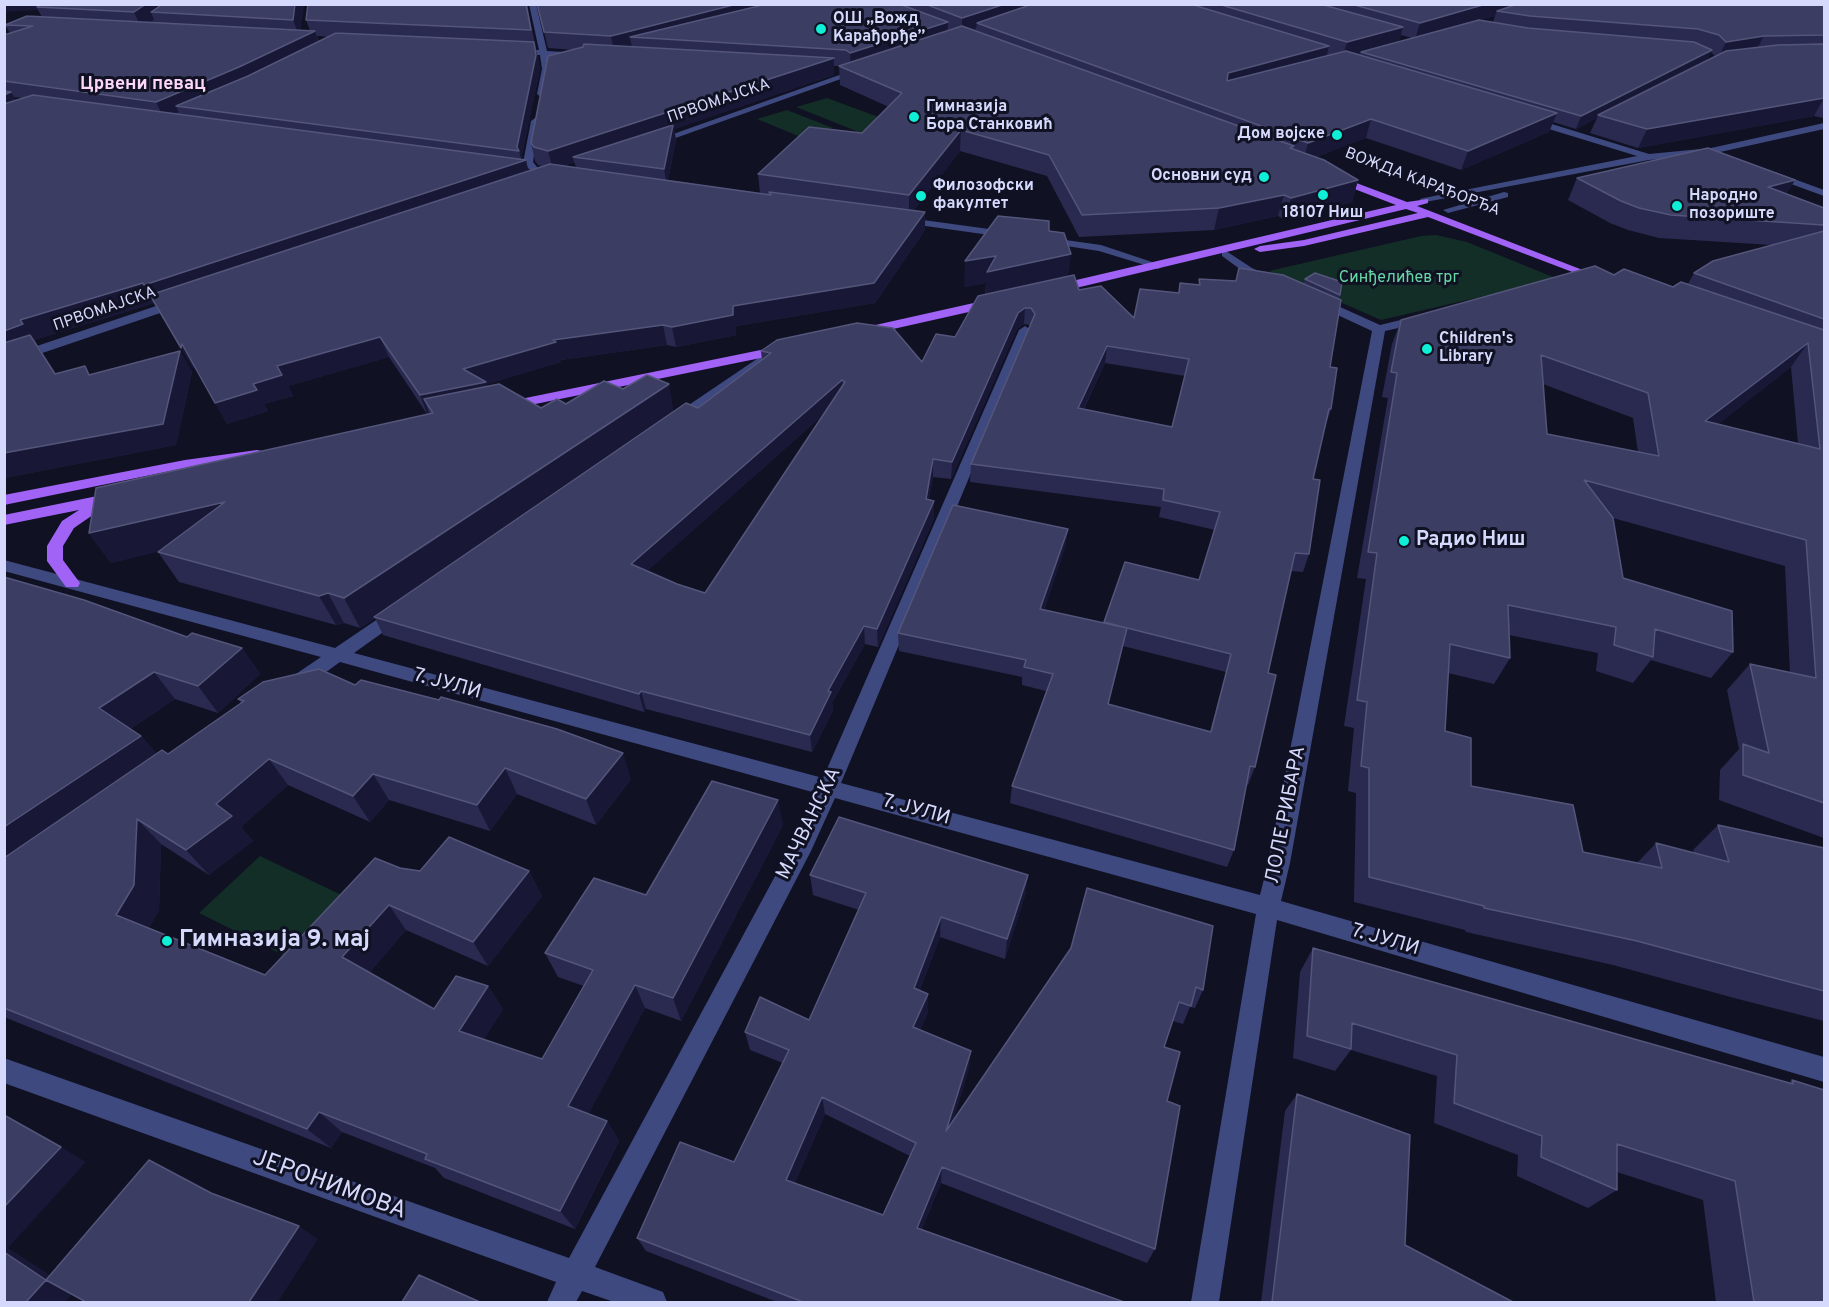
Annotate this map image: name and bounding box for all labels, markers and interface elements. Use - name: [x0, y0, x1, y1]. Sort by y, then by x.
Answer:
- place label: ОШ „Вожд Карађорђе”: [833, 10, 925, 48]
- marker: ОШ „Вожд Карађорђе”: [814, 22, 828, 36]
- district label: Црвени певац: [80, 74, 206, 96]
- street label: ПРВОМАЈСКА: [665, 75, 773, 129]
- place label: Гимназија Бора Станковић: [926, 98, 1053, 136]
- marker: Гимназија Бора Станковић: [907, 110, 921, 124]
- place label: Дом војске: [1237, 125, 1325, 145]
- marker: Дом војске: [1330, 128, 1344, 142]
- street label: ВОЖДА КАРАЂОРЂА: [1342, 144, 1502, 222]
- place label: Основни суд: [1151, 167, 1252, 187]
- marker: Основни суд: [1257, 170, 1271, 184]
- place label: Филозофски факултет: [933, 177, 1034, 215]
- place label: Народно позориште: [1689, 187, 1775, 225]
- marker: 18107 Ниш: [1316, 188, 1330, 202]
- marker: Филозофски факултет: [914, 189, 928, 203]
- marker: Народно позориште: [1670, 199, 1684, 213]
- place label: 18107 Ниш: [1283, 204, 1363, 224]
- park label: Синђелићев трг: [1339, 269, 1459, 289]
- street label: ПРВОМАЈСКА: [51, 283, 159, 337]
- place label: Children's Library: [1439, 330, 1514, 368]
- marker: Children's Library: [1420, 342, 1434, 356]
- place label: Радио Ниш: [1416, 529, 1525, 553]
- marker: Радио Ниш: [1397, 534, 1411, 548]
- street label: 7. ЈУЛИ: [410, 664, 484, 706]
- street label: ЛОЛЕ РИБАРА: [1262, 744, 1312, 886]
- street label: МАЧВАНСКА: [773, 764, 847, 884]
- street label: 7. ЈУЛИ: [879, 790, 953, 832]
- street label: 7. ЈУЛИ: [1348, 920, 1422, 962]
- place label: Гимназија 9. мај: [179, 927, 370, 955]
- marker: Гимназија 9. мај: [160, 934, 174, 948]
- street label: ЈЕРОНИМОВА: [248, 1145, 410, 1227]

